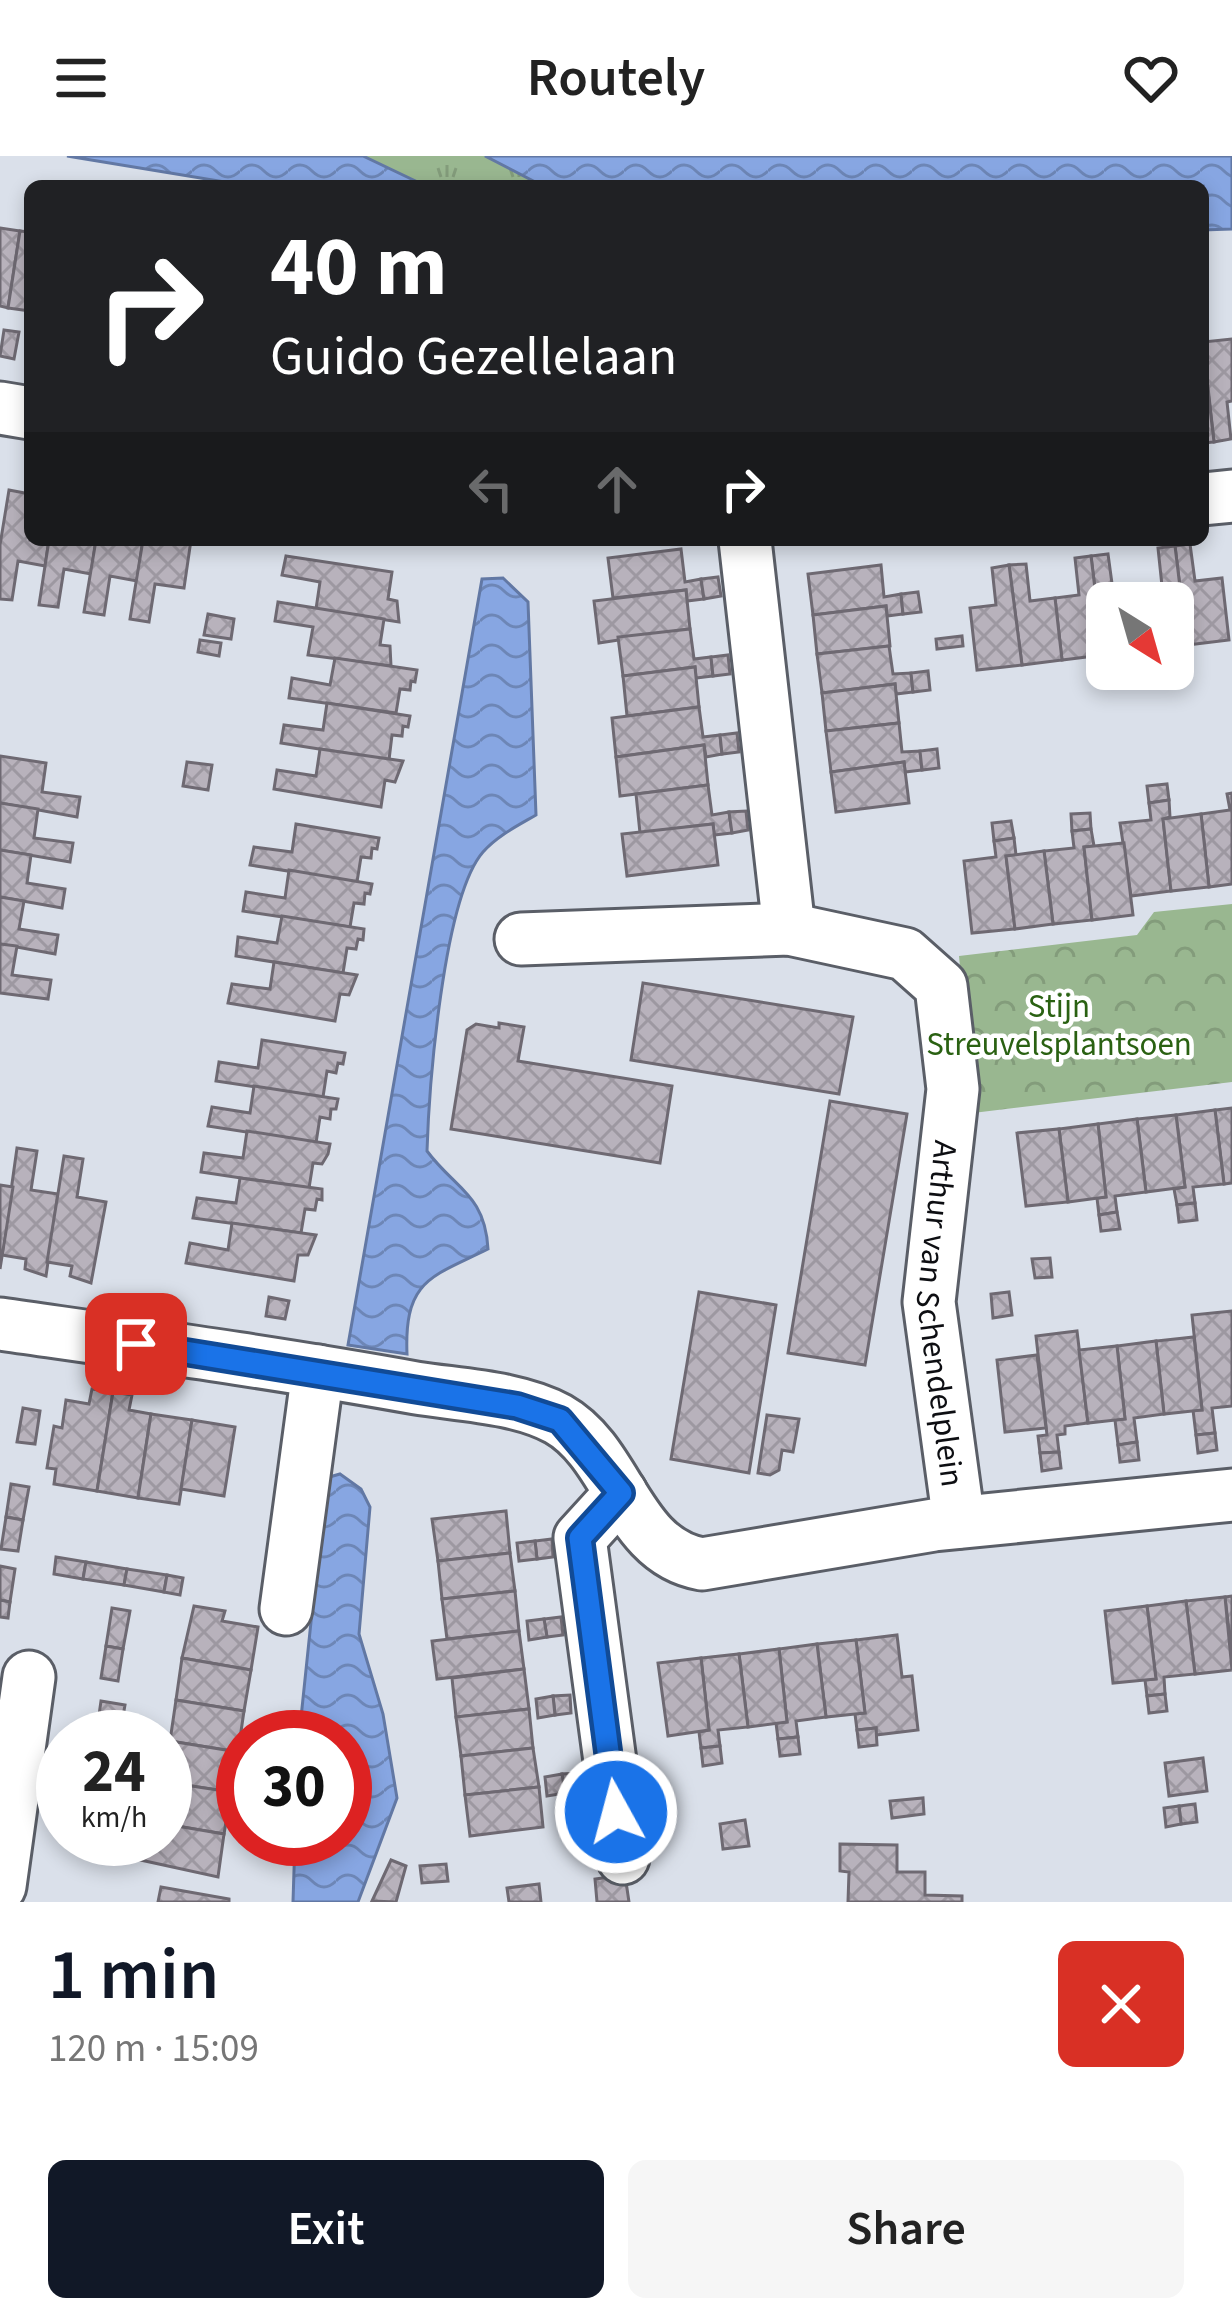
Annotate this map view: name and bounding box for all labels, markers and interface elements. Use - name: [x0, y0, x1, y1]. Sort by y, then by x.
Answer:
- text: Routely: [527, 40, 705, 117]
- icon: menu: [48, 45, 114, 111]
- icon: heart: [1118, 45, 1184, 111]
- text: 40 m: [270, 208, 448, 328]
- icon: right: [72, 228, 228, 384]
- text: Guido Gezellelaan: [270, 319, 677, 396]
- icon: left: [458, 456, 524, 522]
- icon: ahead: [584, 456, 650, 522]
- icon: right: [710, 456, 776, 522]
- north arrow: [1086, 582, 1194, 690]
- map controls: [1086, 582, 1194, 690]
- park label: Stijn Streuvelsplantsoen: [926, 983, 1192, 1068]
- street label: Arthur van Schendelplein: [903, 1138, 976, 1490]
- pin: [85, 1293, 187, 1395]
- icon: arrive: [103, 1311, 169, 1377]
- speed limit sign: 30: [216, 1710, 372, 1866]
- text: 24: [82, 1730, 146, 1815]
- position arrow: [553, 1749, 679, 1875]
- text: km/h: [81, 1796, 147, 1839]
- text: 1 min: [48, 1924, 219, 2027]
- button: close: [1058, 1941, 1184, 2067]
- text: 120 m · 15:09: [48, 2021, 259, 2077]
- button: Exit: [48, 2160, 604, 2298]
- button: Share: [628, 2160, 1184, 2298]

